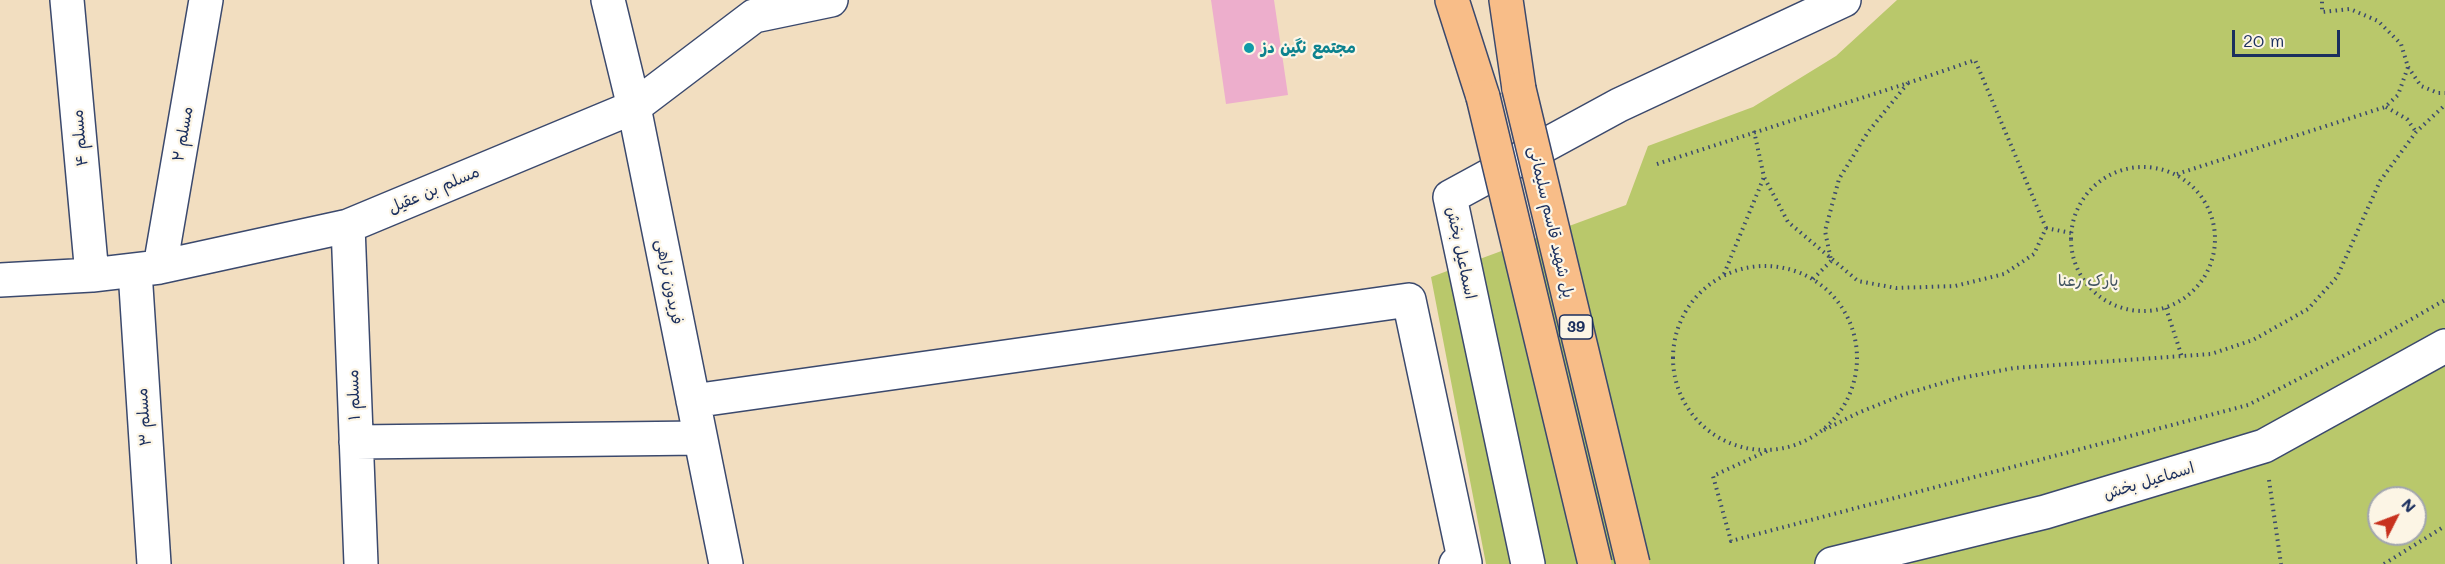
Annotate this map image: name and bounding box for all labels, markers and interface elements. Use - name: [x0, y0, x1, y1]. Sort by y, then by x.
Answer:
- scale bar: [2235, 18, 2343, 56]
- text: 20 m: [2243, 28, 2284, 52]
- place label: مجتمع نگین دز: [1261, 38, 1356, 58]
- marker: مجتمع نگین دز: [1242, 41, 1256, 55]
- street label: مسلم ۲: [169, 105, 197, 163]
- street label: مسلم ۴: [68, 109, 92, 167]
- street label: پل شهید قاسم سلیمانی: [1524, 144, 1578, 300]
- street label: مسلم بن عقیل: [385, 162, 483, 218]
- street label: اسماعیل بخش: [1442, 205, 1480, 301]
- street label: فریدون تراهی: [651, 238, 687, 326]
- park label: پارک رعنا: [2058, 271, 2118, 291]
- road number: 39: [1560, 315, 1592, 339]
- street label: مسلم ۱: [344, 369, 364, 421]
- street label: مسلم ۳: [132, 387, 156, 447]
- street label: اسماعیل بخش: [2101, 458, 2197, 504]
- north arrow: [2367, 486, 2427, 546]
- text: N: [2397, 493, 2421, 517]

